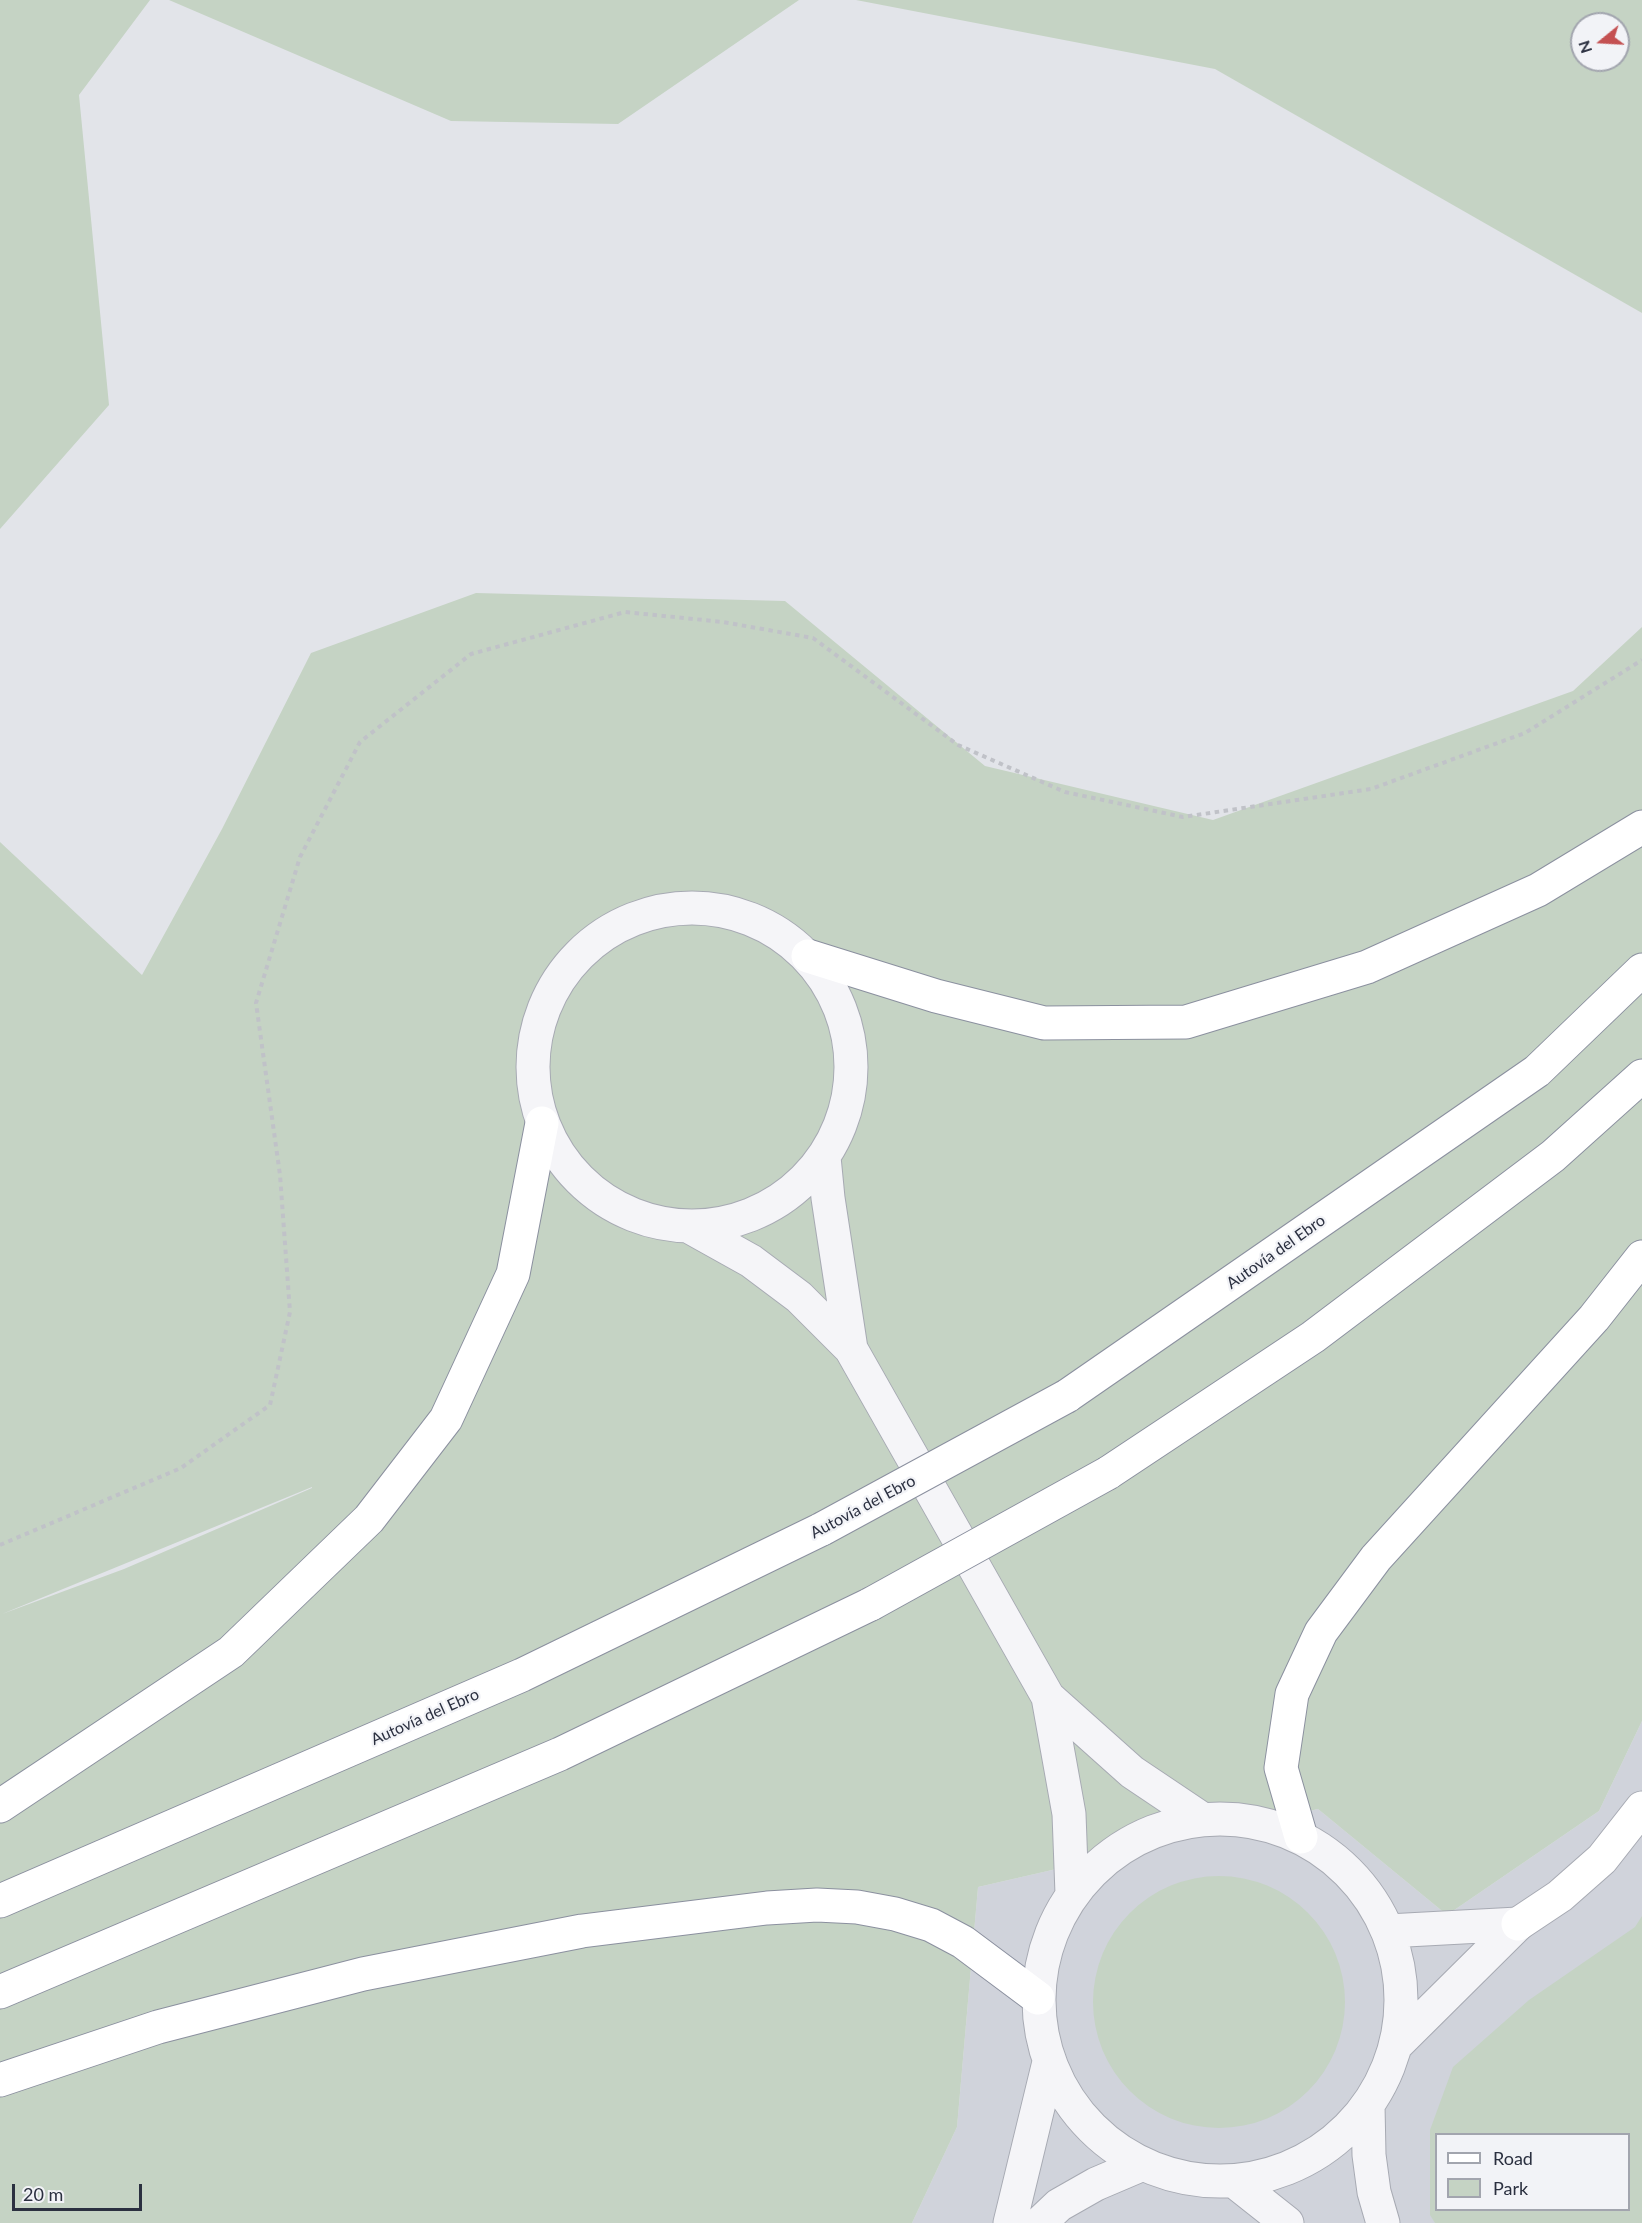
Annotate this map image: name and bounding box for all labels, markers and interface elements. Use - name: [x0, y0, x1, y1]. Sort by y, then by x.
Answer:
- north arrow: [1570, 12, 1630, 72]
- text: N: [1573, 38, 1595, 56]
- street label: Autovía del Ebro: [1223, 1211, 1329, 1293]
- street label: Autovía del Ebro: [807, 1471, 919, 1543]
- street label: Autovía del Ebro: [368, 1685, 482, 1749]
- legend: [1435, 2133, 1630, 2211]
- text: Road: [1493, 2147, 1533, 2169]
- scale bar: [15, 2172, 146, 2210]
- text: Park: [1493, 2177, 1528, 2199]
- text: 20 m: [23, 2183, 63, 2205]

